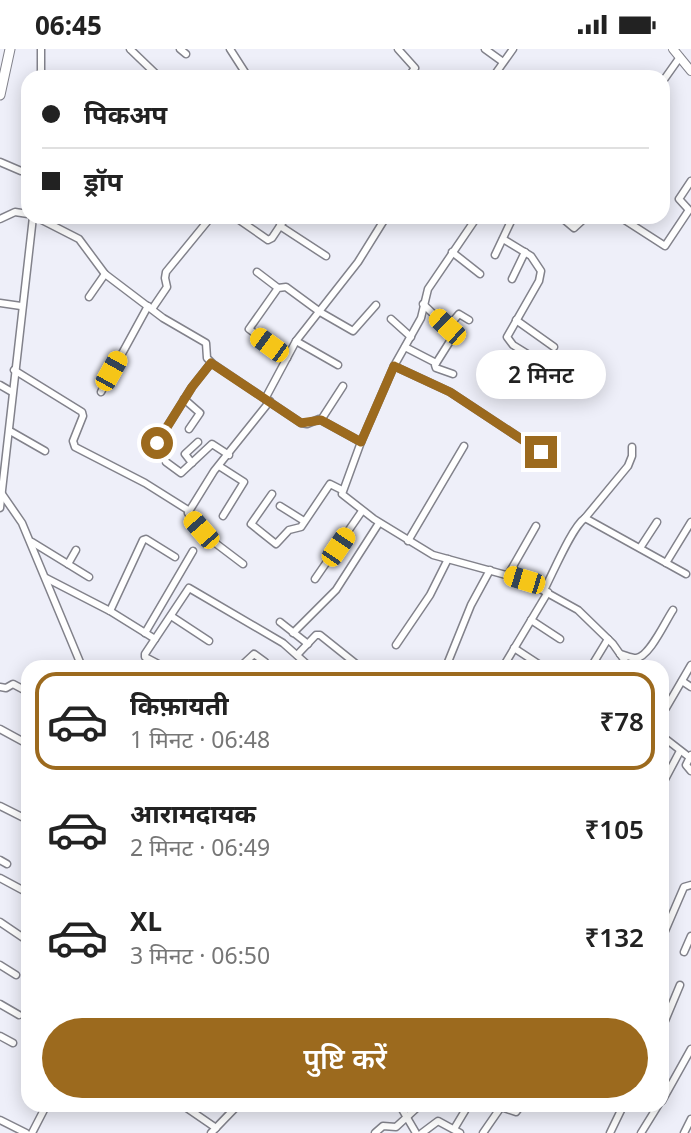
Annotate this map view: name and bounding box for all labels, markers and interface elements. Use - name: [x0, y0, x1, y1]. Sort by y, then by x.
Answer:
- text: 06:45: [35, 7, 102, 43]
- text: पिकअप: [84, 96, 167, 132]
- text: ड्रॉप: [84, 163, 122, 199]
- car: [425, 305, 470, 349]
- car: [246, 324, 293, 366]
- car: [92, 348, 131, 394]
- callout: 2 मिनट: [476, 351, 606, 399]
- text: 2 मिनट: [508, 358, 574, 390]
- route start: [141, 427, 173, 459]
- route end: [525, 436, 557, 468]
- car: [180, 507, 223, 553]
- car: [318, 524, 359, 570]
- car: [501, 564, 548, 596]
- text: किफ़ायती: [130, 687, 229, 723]
- icon: car: [46, 690, 109, 753]
- text: ₹78: [599, 703, 644, 739]
- text: 1 मिनट · 06:48: [130, 723, 270, 755]
- text: आरामदायक: [130, 795, 256, 831]
- icon: car: [46, 798, 109, 861]
- text: ₹105: [585, 811, 644, 847]
- text: 2 मिनट · 06:49: [130, 831, 270, 863]
- text: XL: [130, 903, 162, 939]
- icon: car: [46, 906, 109, 969]
- text: ₹132: [585, 919, 644, 955]
- text: 3 मिनट · 06:50: [130, 939, 270, 971]
- button: पुष्टि करें: [42, 1018, 648, 1098]

